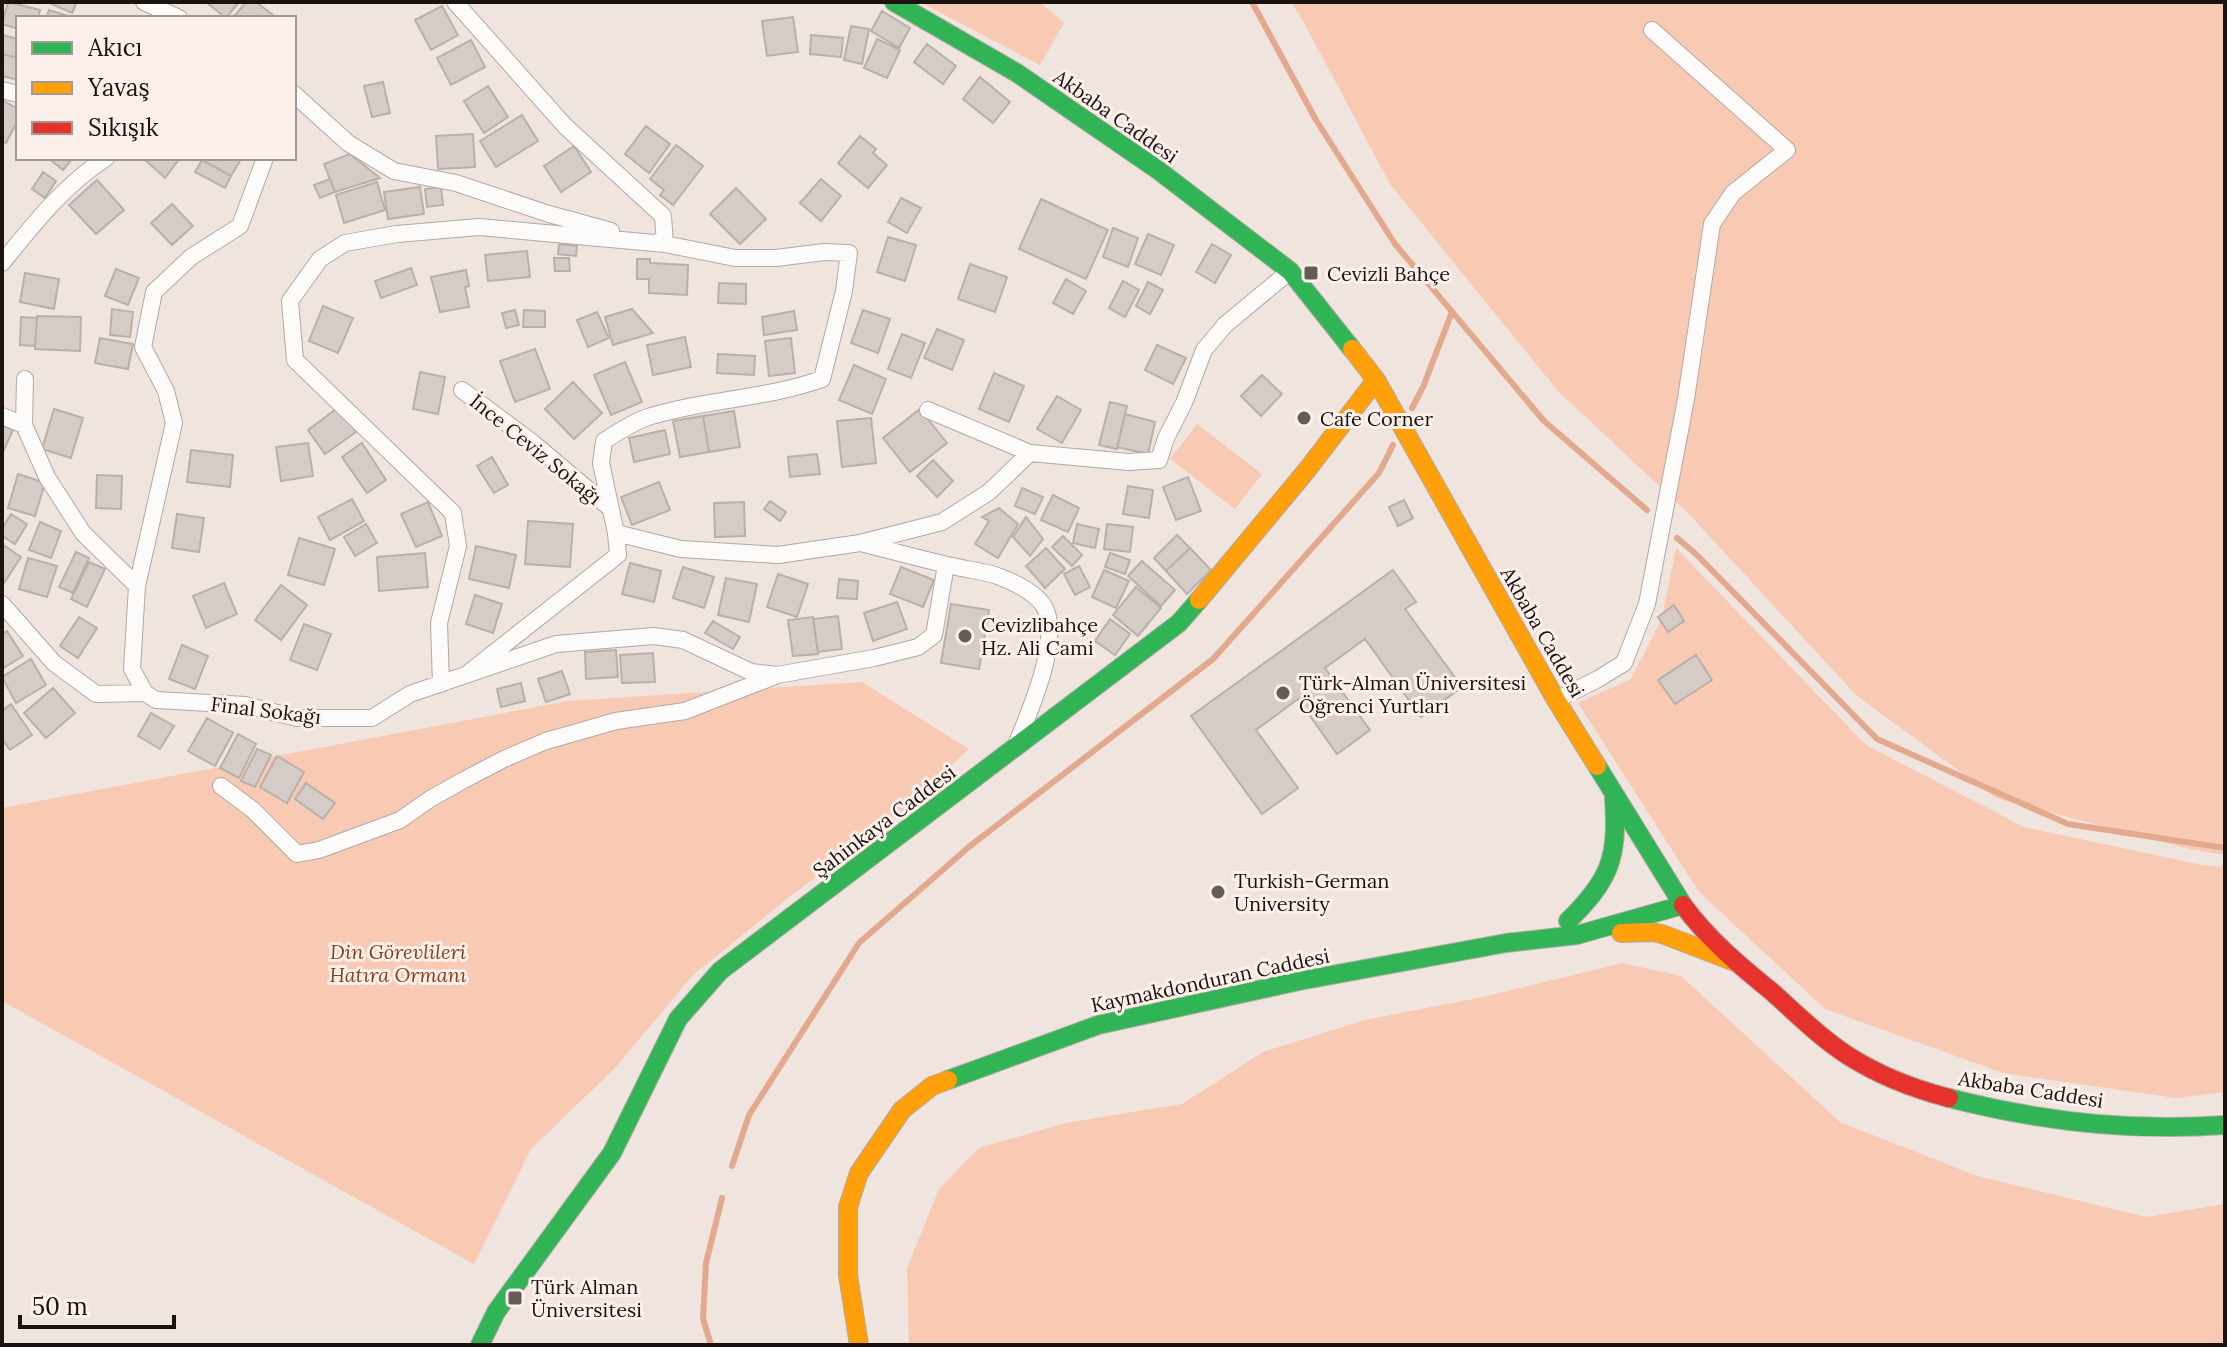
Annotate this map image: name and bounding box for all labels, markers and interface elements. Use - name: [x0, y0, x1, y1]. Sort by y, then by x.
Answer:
- legend: [16, 16, 296, 160]
- text: Akıcı: [87, 32, 142, 63]
- street label: Akbaba Caddesi: [1048, 63, 1183, 168]
- text: Yavaş: [87, 72, 150, 103]
- text: Sıkışık: [88, 112, 159, 143]
- place label: Cevizli Bahçe: [1327, 261, 1450, 286]
- marker: Cevizli Bahçe: [1302, 264, 1320, 282]
- street label: İnce Ceviz Sokağı: [465, 388, 607, 510]
- place label: Cafe Corner: [1320, 406, 1433, 431]
- marker: Cafe Corner: [1295, 409, 1313, 427]
- street label: Akbaba Caddesi: [1495, 561, 1590, 702]
- place label: Cevizlibahçe Hz. Ali Cami: [981, 612, 1098, 660]
- marker: Cevizlibahçe Hz. Ali Cami: [956, 627, 974, 645]
- place label: Türk-Alman Üniversitesi Öğrenci Yurtları: [1299, 670, 1526, 718]
- marker: Türk-Alman Üniversitesi Öğrenci Yurtları: [1274, 684, 1292, 702]
- street label: Final Sokağı: [209, 691, 323, 729]
- street label: Şahinkaya Caddesi: [808, 759, 960, 883]
- place label: Turkish-German University: [1234, 868, 1389, 916]
- marker: Turkish-German University: [1209, 883, 1227, 901]
- park label: Din Görevlileri Hatıra Ormanı: [330, 939, 467, 987]
- street label: Kaymakdonduran Caddesi: [1089, 943, 1331, 1017]
- street label: Akbaba Caddesi: [1956, 1065, 2105, 1113]
- place label: Türk Alman Üniversitesi: [531, 1274, 642, 1322]
- scale bar: [20, 1279, 174, 1329]
- marker: Türk Alman Üniversitesi: [506, 1289, 524, 1307]
- text: 50 m: [32, 1291, 88, 1322]

